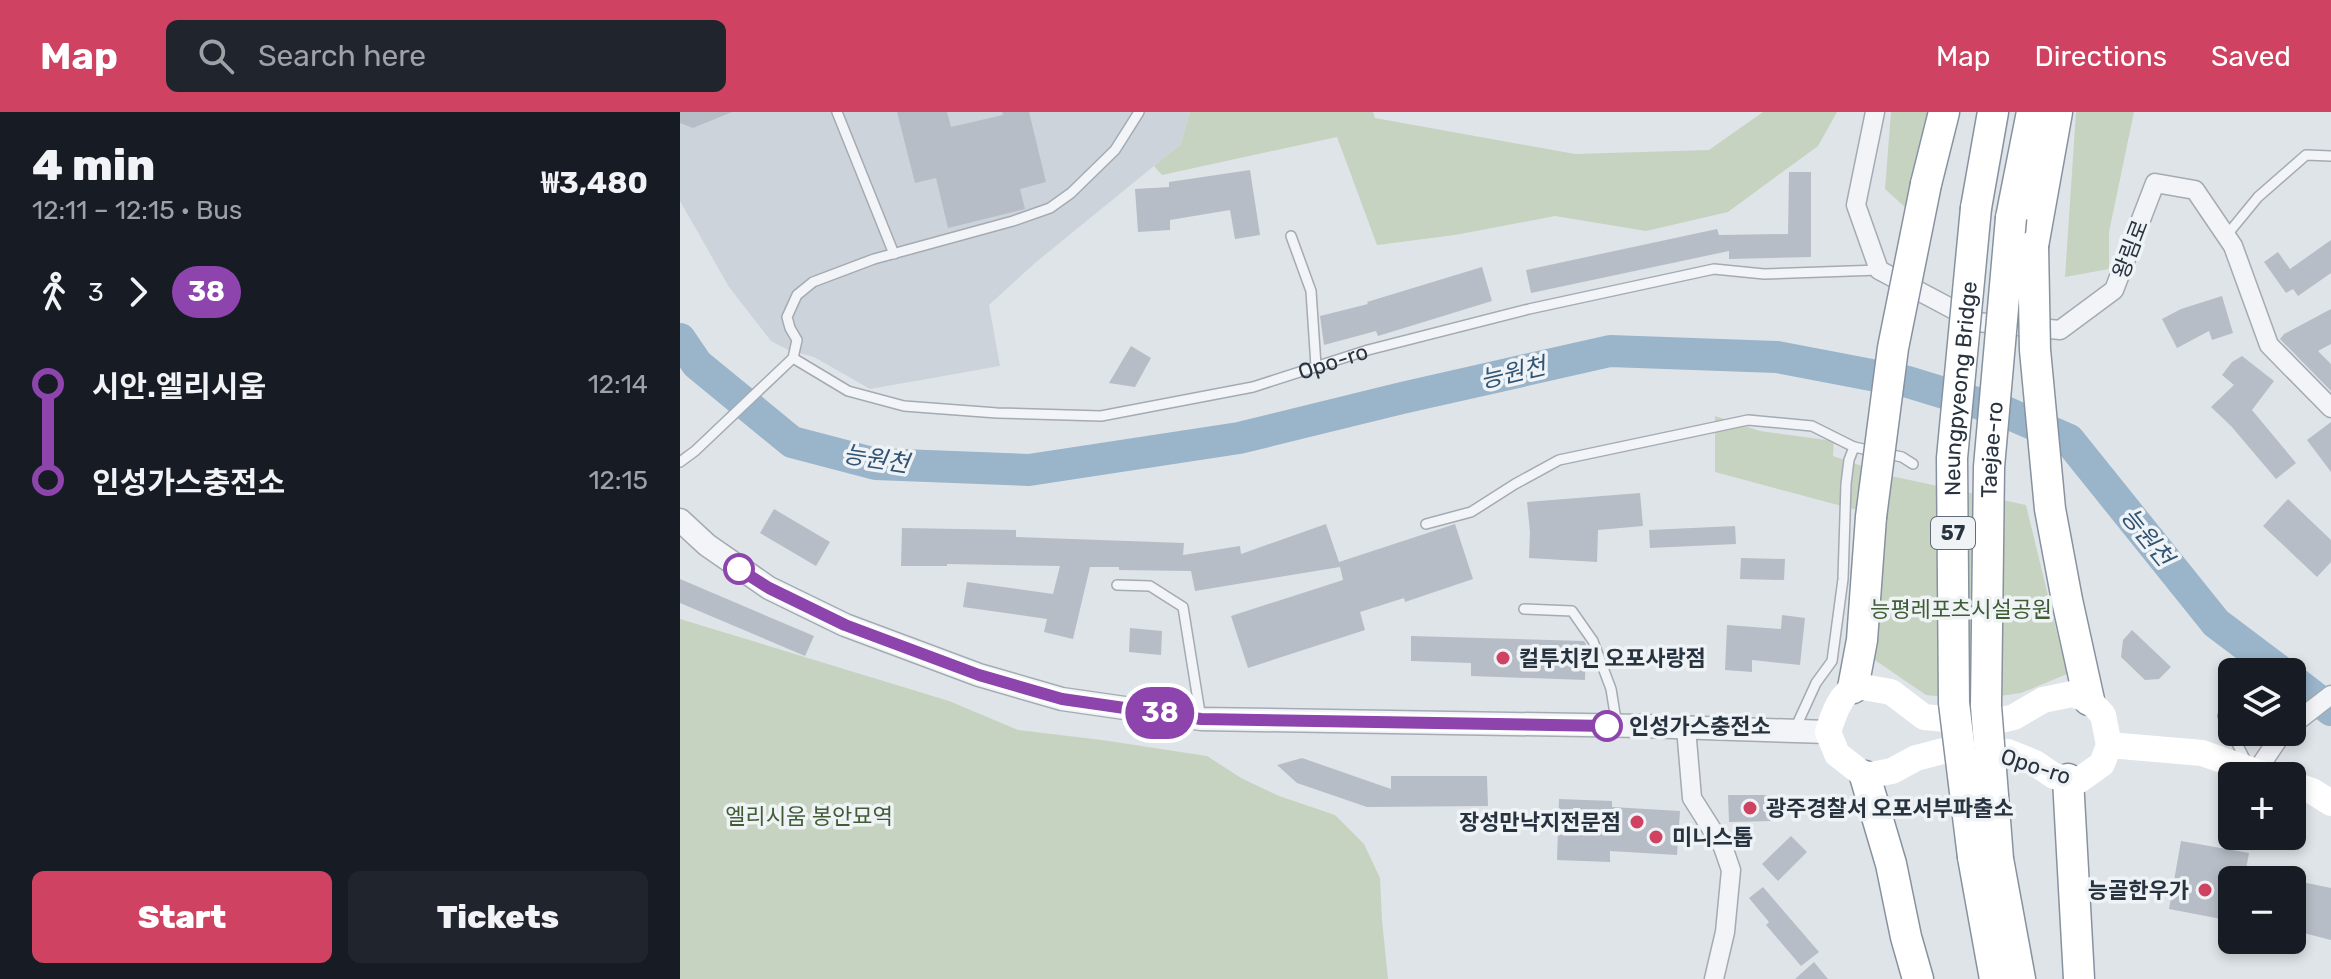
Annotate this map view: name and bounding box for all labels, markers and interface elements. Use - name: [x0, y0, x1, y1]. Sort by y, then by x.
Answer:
- search box: [166, 20, 726, 92]
- text: Map: [40, 33, 118, 79]
- icon: search: [194, 34, 238, 78]
- text: Search here: [258, 38, 426, 74]
- text: Map: [1936, 40, 1990, 73]
- text: Directions: [2034, 40, 2167, 73]
- text: Saved: [2211, 40, 2291, 73]
- text: 4 min: [32, 139, 155, 191]
- text: ₩3,480: [541, 165, 648, 201]
- text: 12:11 – 12:15 · Bus: [32, 195, 242, 226]
- street label: 왕림로: [2107, 216, 2154, 282]
- icon: walk: [32, 270, 76, 314]
- icon: forward: [116, 270, 160, 314]
- text: 38: [188, 275, 225, 308]
- text: 3: [88, 277, 104, 308]
- street label: Neungpyeong Bridge: [1939, 280, 1983, 496]
- street label: Opo-ro: [1294, 338, 1371, 386]
- water label: 능원천: [1478, 351, 1551, 394]
- text: 시안.엘리시움: [92, 369, 266, 405]
- text: 12:14: [588, 369, 648, 400]
- street label: Taejae-ro: [1976, 400, 2009, 498]
- water label: 능원천: [841, 440, 914, 478]
- text: 인성가스충전소: [92, 465, 285, 501]
- text: 12:15: [588, 465, 648, 496]
- water label: 능원천: [2115, 502, 2181, 574]
- road number: 57: [1931, 517, 1975, 549]
- unlabelled marker: [724, 554, 754, 584]
- park label: 능평레포츠시설공원: [1870, 596, 2052, 623]
- place label: 컬투치킨 오포사랑점: [1519, 645, 1706, 672]
- marker: 컬투치킨 오포사랑점: [1494, 649, 1512, 667]
- map controls: [2218, 658, 2306, 954]
- button: layers: [2218, 658, 2306, 746]
- line badge: 38: [1124, 687, 1196, 739]
- text: 38: [1141, 696, 1179, 729]
- marker: 인성가스충전소: [1592, 711, 1622, 741]
- place label: 인성가스충전소: [1629, 713, 1771, 740]
- street label: Opo-ro: [1997, 743, 2074, 790]
- button: +: [2218, 762, 2306, 850]
- place label: 광주경찰서 오포서부파출소: [1766, 795, 2014, 822]
- marker: 광주경찰서 오포서부파출소: [1741, 799, 1759, 817]
- park label: 엘리시움 봉안묘역: [725, 803, 893, 830]
- place label: 장성만낙지전문점: [1459, 809, 1621, 836]
- marker: 장성만낙지전문점: [1628, 813, 1646, 831]
- place label: 미니스톱: [1672, 824, 1753, 851]
- marker: 미니스톱: [1647, 828, 1665, 846]
- button: −: [2218, 866, 2306, 954]
- button: Start: [32, 871, 332, 963]
- button: Tickets: [348, 871, 648, 963]
- place label: 능골한우가: [2088, 877, 2189, 904]
- marker: 능골한우가: [2196, 881, 2214, 899]

